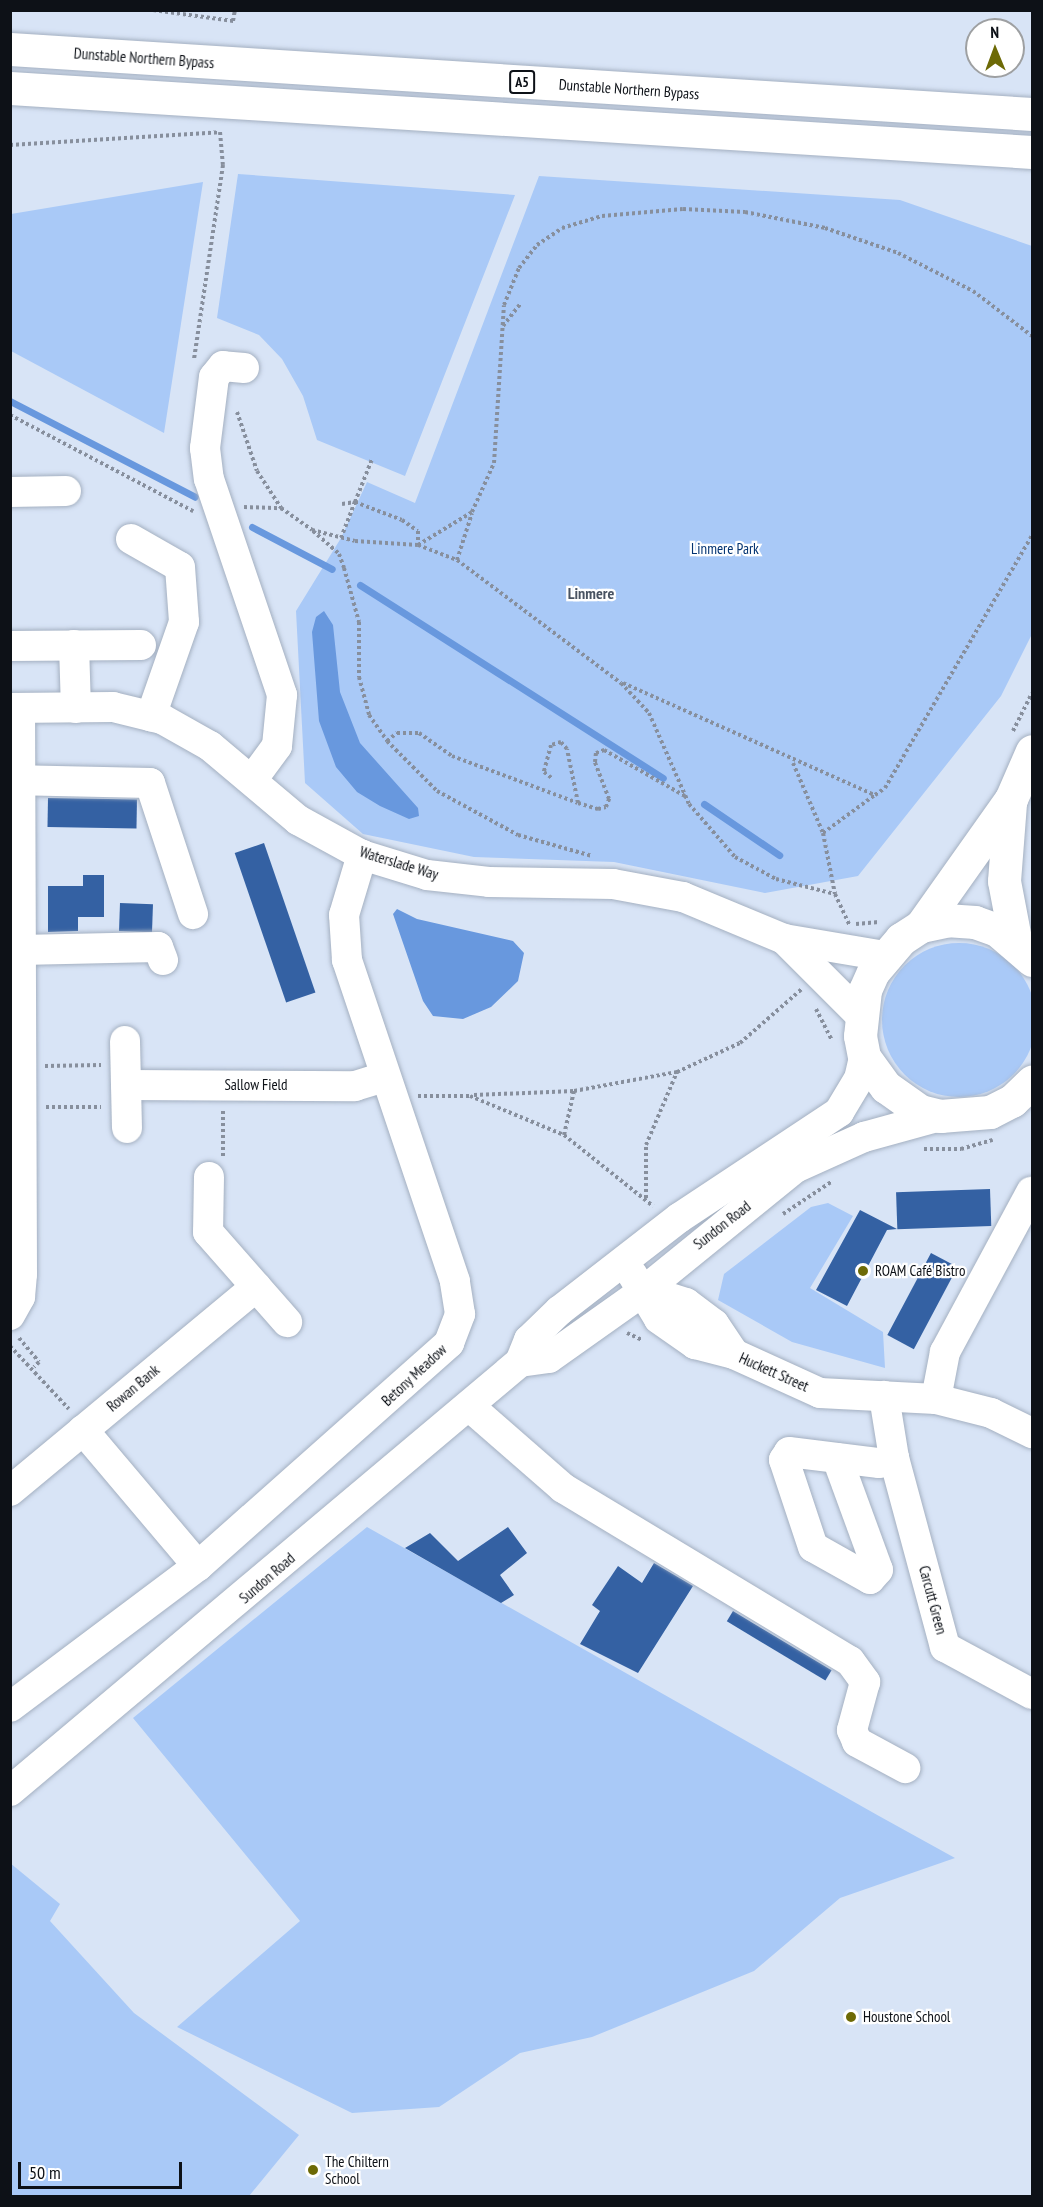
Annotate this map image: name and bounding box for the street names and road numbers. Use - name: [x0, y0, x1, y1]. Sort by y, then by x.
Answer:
- street label: Dunstable Northern Bypass: [73, 44, 215, 72]
- road number: A5: [508, 71, 536, 93]
- street label: Dunstable Northern Bypass: [558, 75, 700, 103]
- street label: Waterslade Way: [357, 842, 441, 884]
- street label: Sallow Field: [224, 1076, 288, 1094]
- street label: Sundon Road: [690, 1197, 754, 1253]
- street label: Betony Meadow: [378, 1340, 450, 1410]
- street label: Huckett Street: [736, 1349, 812, 1395]
- street label: Rowan Bank: [103, 1361, 163, 1415]
- street label: Sundon Road: [235, 1549, 299, 1607]
- street label: Carcutt Green: [915, 1564, 951, 1636]

